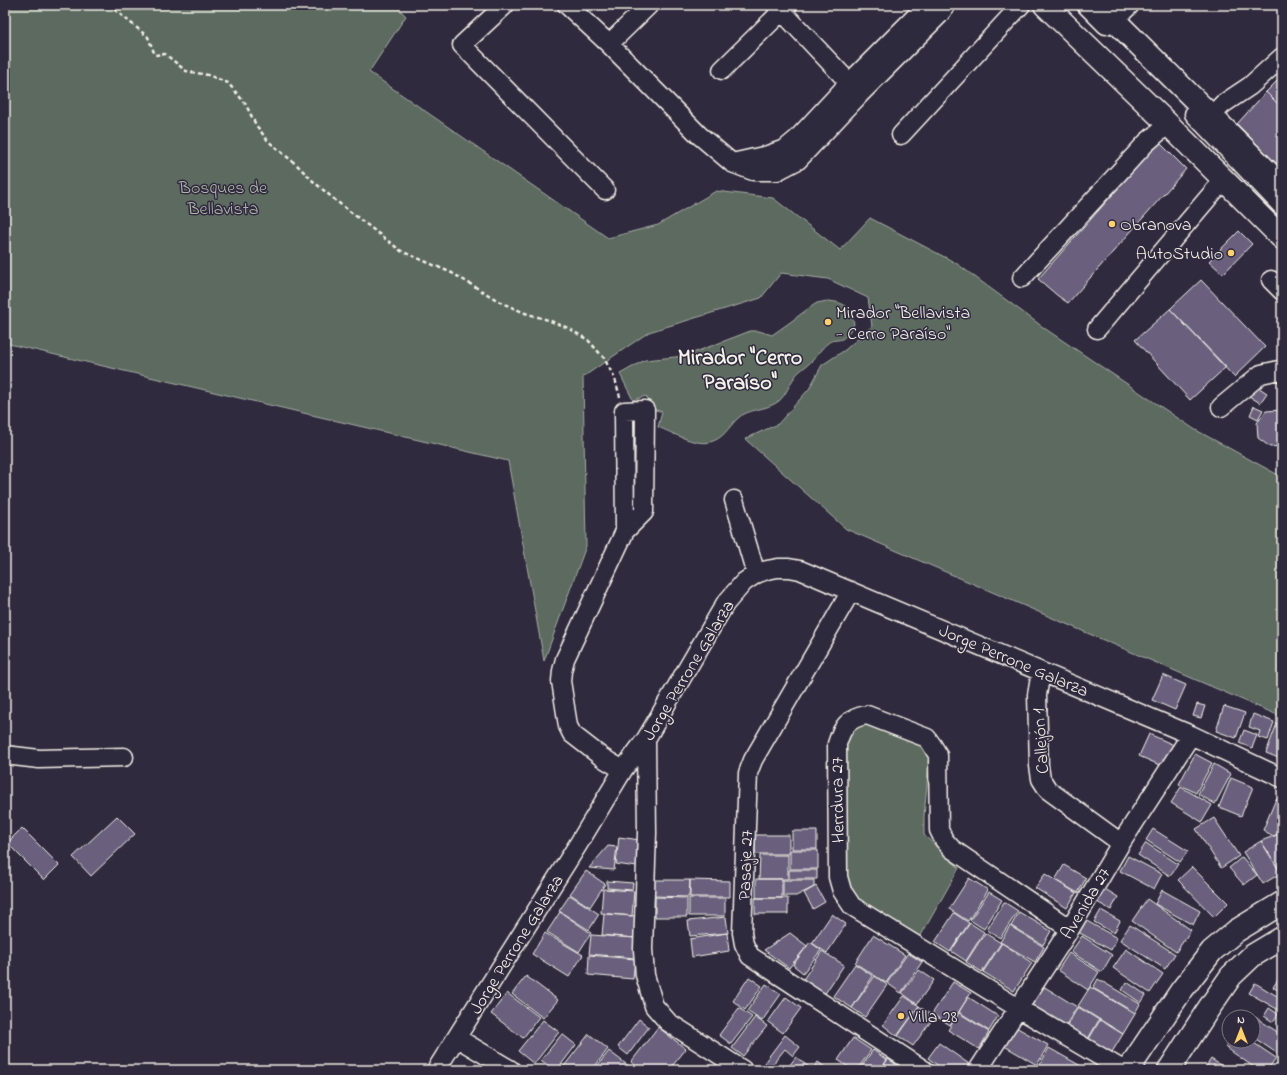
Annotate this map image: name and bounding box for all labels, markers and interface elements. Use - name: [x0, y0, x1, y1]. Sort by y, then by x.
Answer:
- park label: Bosques de Bellavista: [178, 176, 268, 223]
- place label: Obranova: [1120, 213, 1192, 239]
- marker: Obranova: [1107, 219, 1117, 229]
- place label: AutoStudio: [1136, 242, 1223, 268]
- marker: AutoStudio: [1226, 248, 1236, 258]
- place label: Mirador "Bellavista - Cerro Paraíso": [836, 301, 970, 348]
- marker: Mirador "Bellavista - Cerro Paraíso": [823, 317, 833, 327]
- district label: Mirador "Cerro Paraíso": [678, 343, 802, 400]
- street label: Jorge Perrone Galarza: [637, 596, 743, 747]
- street label: Jorge Perrone Galarza: [934, 619, 1092, 706]
- street label: Callejón 1: [1027, 707, 1057, 775]
- street label: Herrdura 27: [825, 756, 853, 843]
- street label: Pasaje 27: [733, 829, 761, 901]
- street label: Avenida 27: [1055, 863, 1119, 945]
- street label: Jorge Perrone Galarza: [464, 870, 572, 1020]
- place label: Villa 28: [908, 1005, 958, 1031]
- north arrow: [1221, 1009, 1261, 1049]
- marker: Villa 28: [896, 1011, 906, 1021]
- text: N: [1237, 1012, 1245, 1028]

